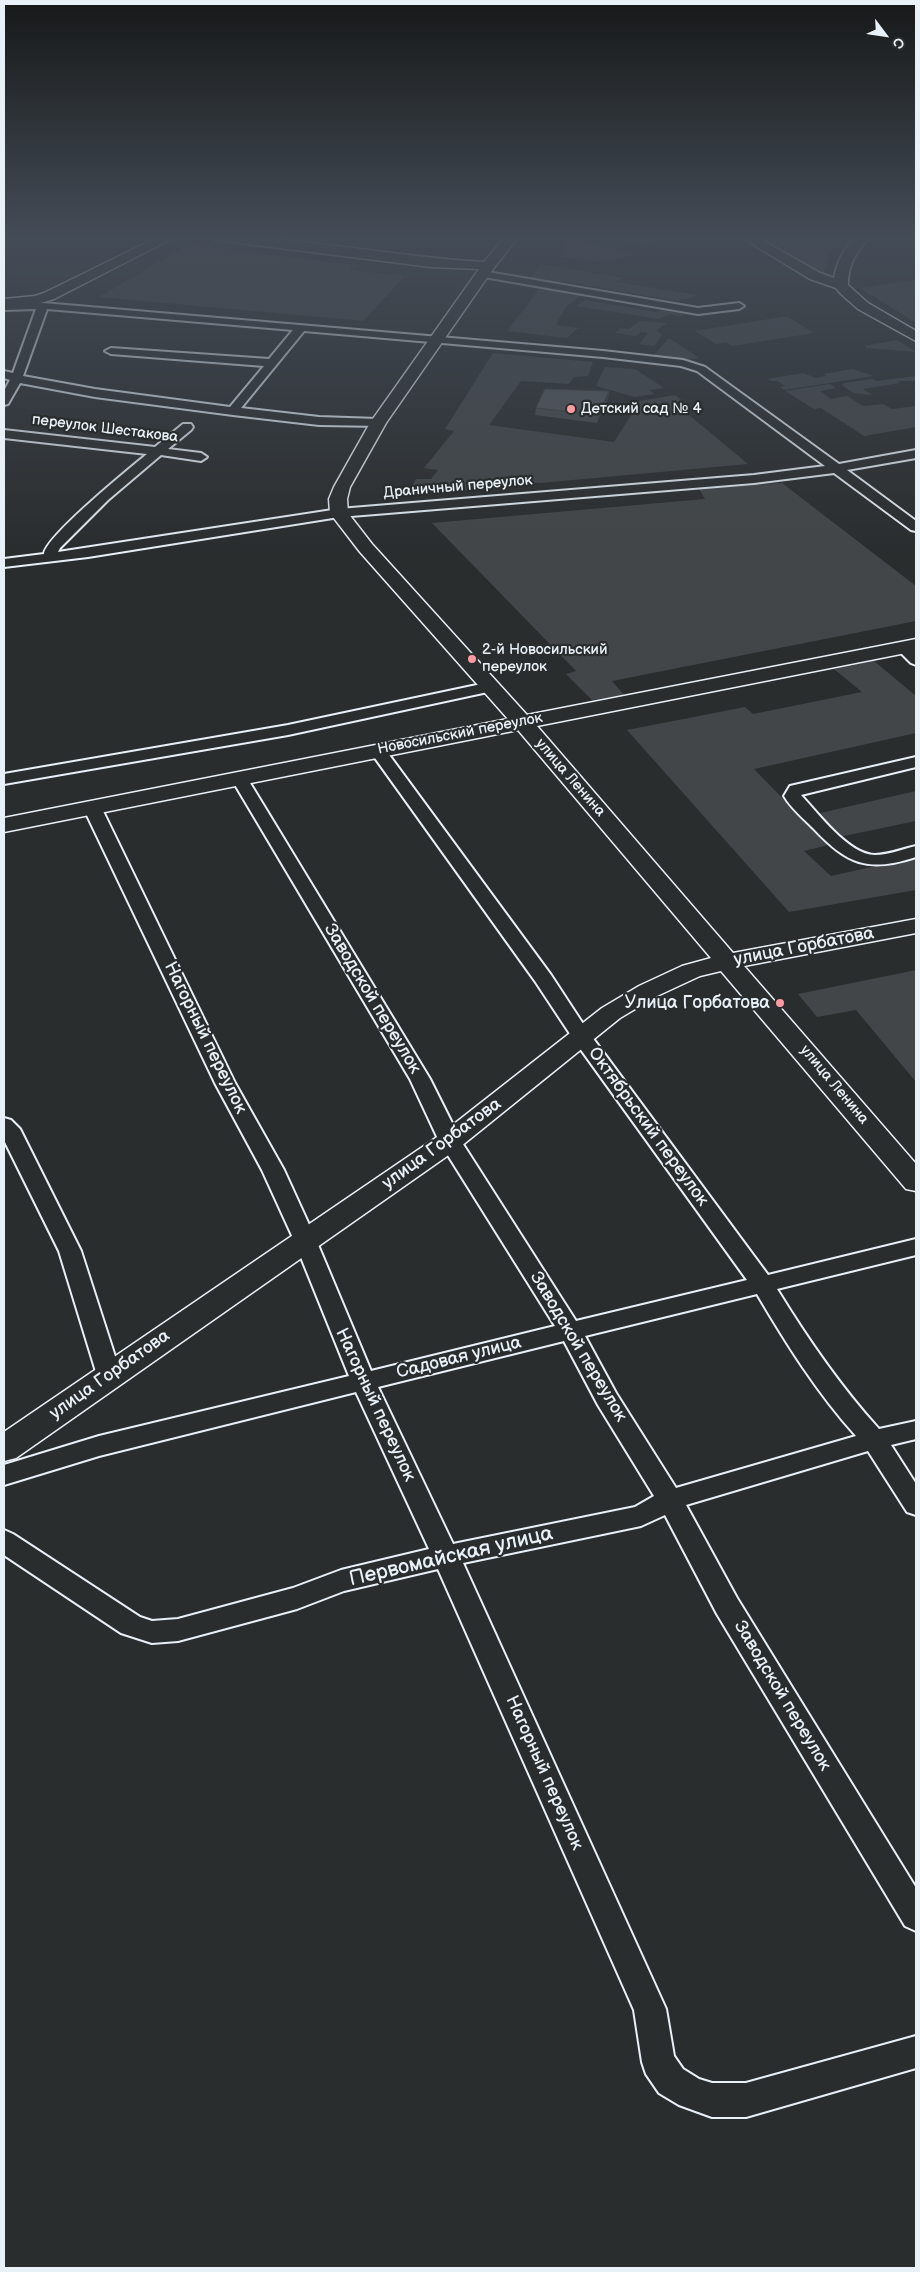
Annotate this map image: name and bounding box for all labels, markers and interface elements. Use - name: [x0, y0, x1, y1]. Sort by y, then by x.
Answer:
- north arrow: [860, 10, 910, 60]
- text: С: [888, 34, 908, 52]
- place label: Детский сад № 4: [581, 400, 702, 418]
- marker: Детский сад № 4: [565, 403, 577, 415]
- street label: переулок Шестакова: [31, 411, 179, 447]
- street label: Драничный переулок: [383, 472, 533, 502]
- place label: 2-й Новосильский переулок: [482, 641, 608, 676]
- marker: 2-й Новосильский переулок: [466, 653, 478, 665]
- street label: Новосильский переулок: [376, 709, 544, 759]
- street label: улица Ленина: [531, 735, 609, 821]
- street label: Заводской переулок: [319, 920, 425, 1078]
- street label: улица Горбатова: [732, 923, 876, 971]
- street label: Нагорный переулок: [159, 958, 251, 1118]
- place label: Улица Горбатова: [624, 992, 770, 1014]
- marker: Улица Горбатова: [774, 997, 786, 1009]
- street label: улица Ленина: [796, 1042, 872, 1128]
- street label: Октябрьский переулок: [583, 1043, 713, 1211]
- street label: улица Горбатова: [378, 1093, 506, 1195]
- street label: Заводской переулок: [525, 1268, 631, 1426]
- street label: улица Горбатова: [46, 1325, 174, 1425]
- street label: Нагорный переулок: [330, 1325, 420, 1485]
- street label: Садовая улица: [394, 1332, 524, 1384]
- street label: Первомайская улица: [347, 1521, 555, 1593]
- street label: Заводской переулок: [729, 1617, 835, 1775]
- street label: Нагорный переулок: [500, 1693, 588, 1853]

